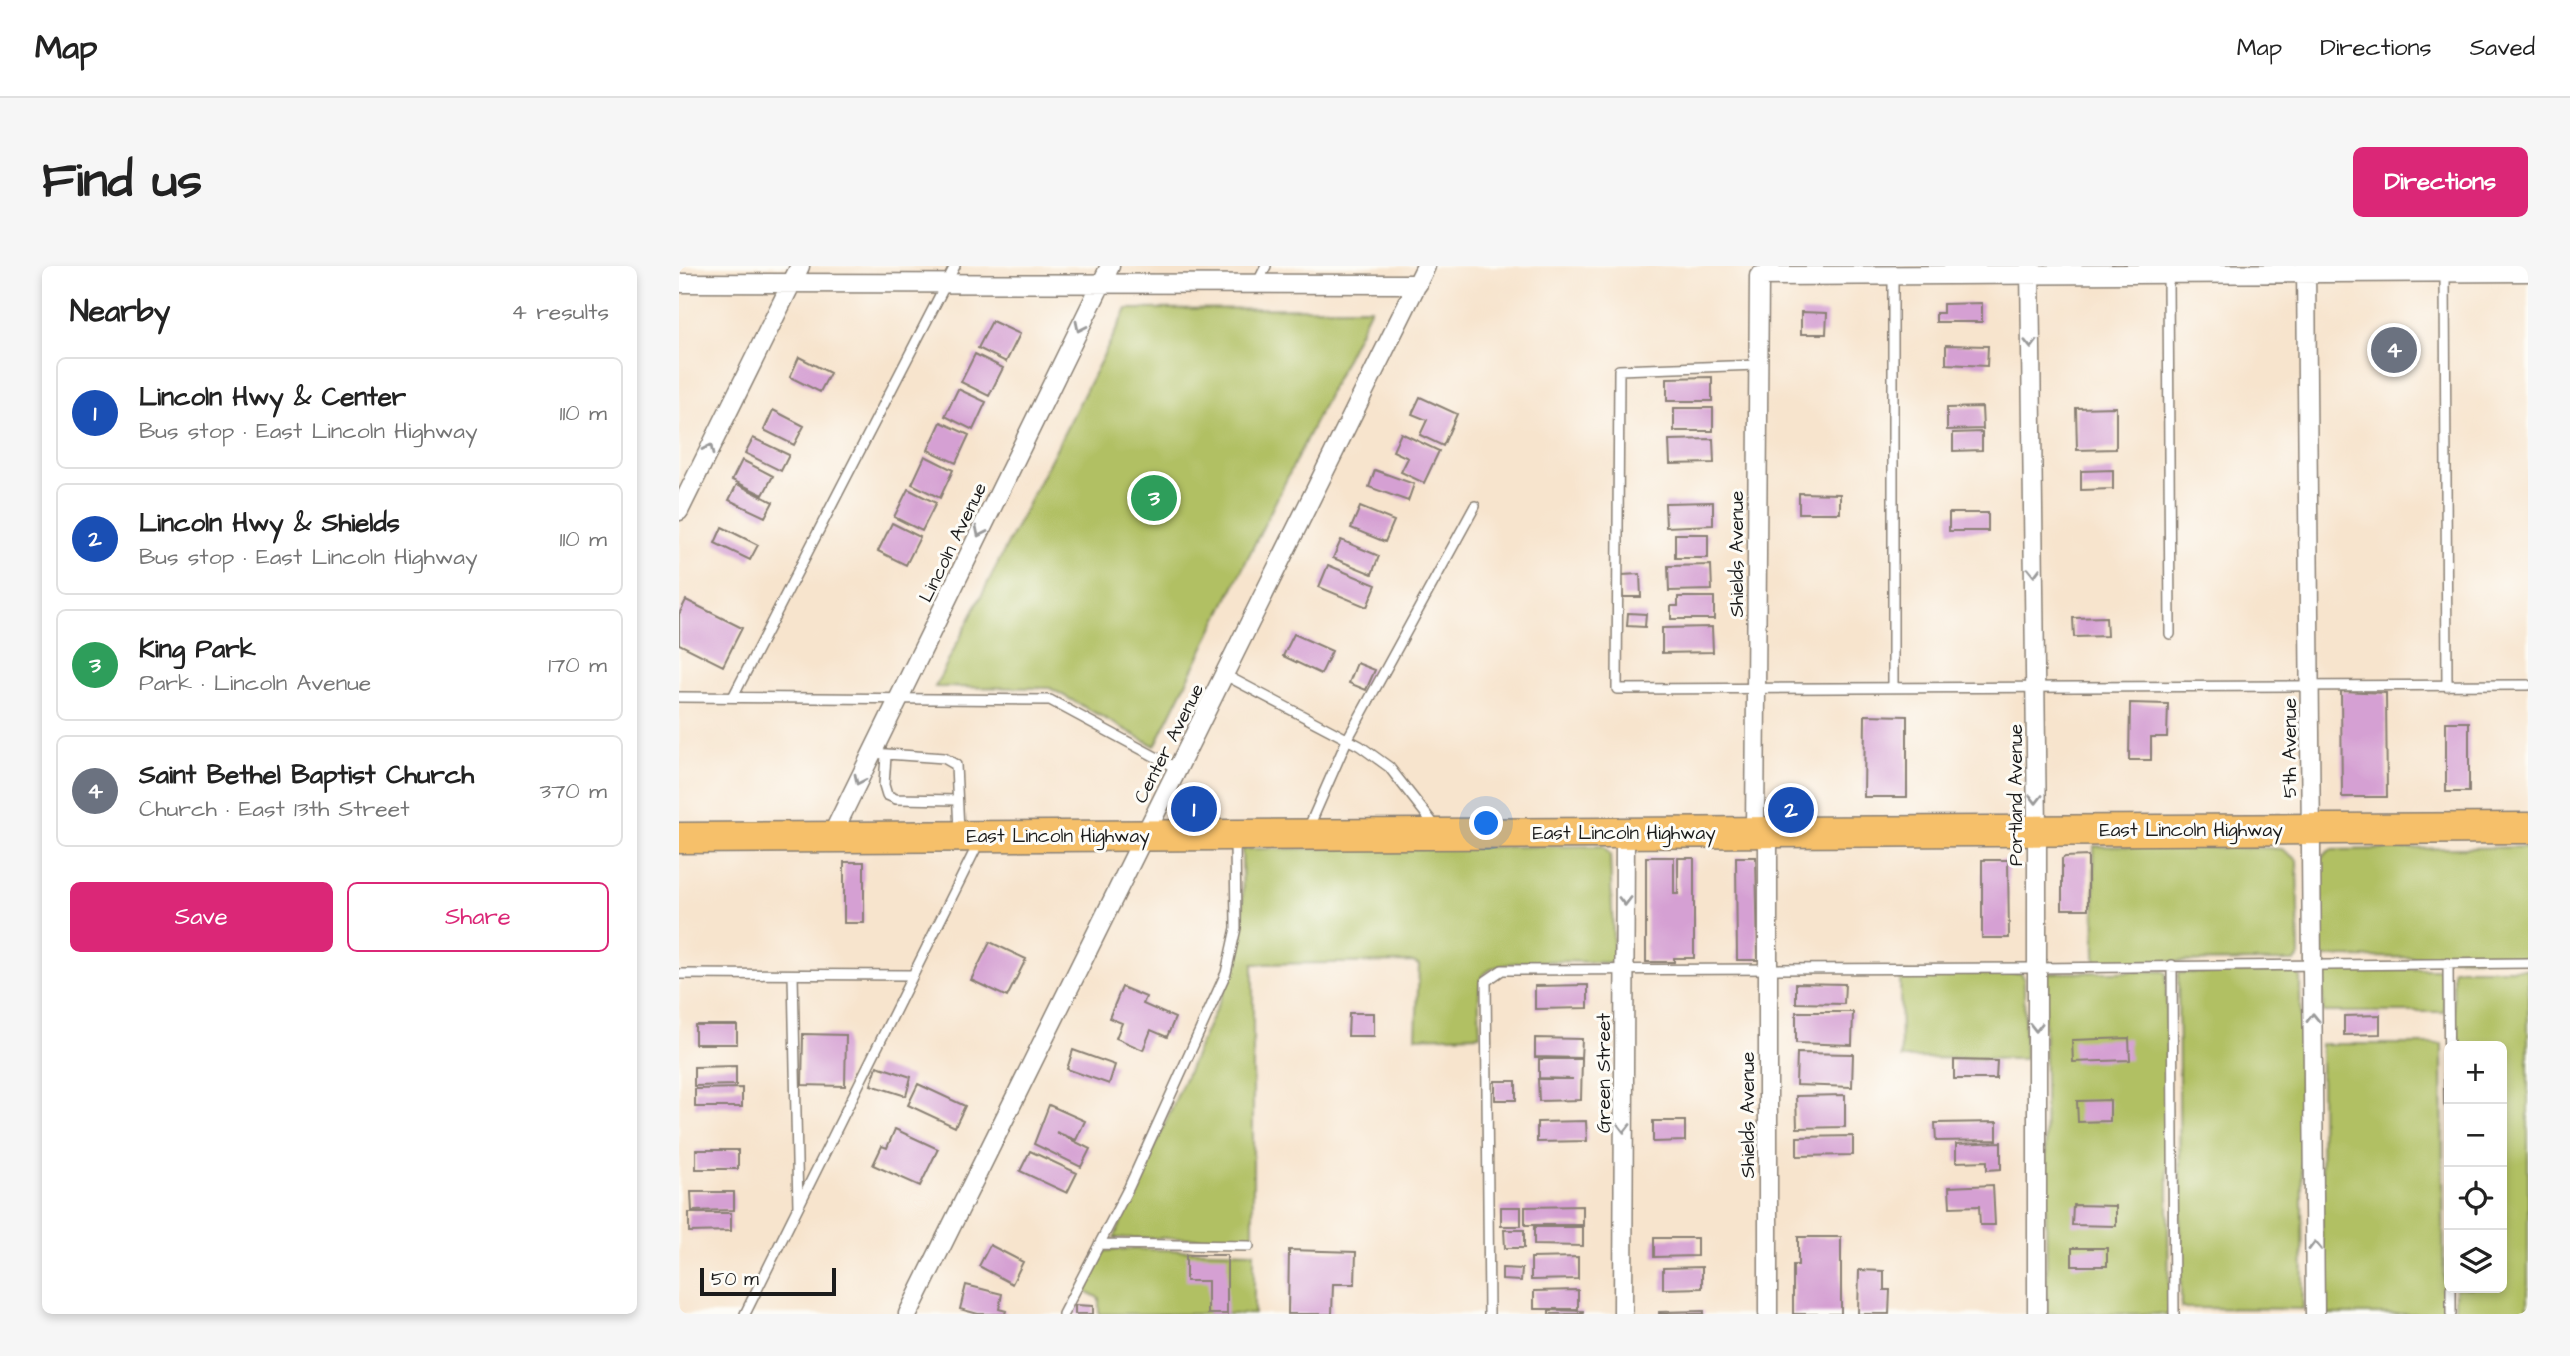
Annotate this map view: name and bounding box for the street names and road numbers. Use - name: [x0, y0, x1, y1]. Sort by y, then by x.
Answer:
- street label: Lincoln Avenue: [913, 478, 994, 607]
- street label: Shields Avenue: [1724, 491, 1751, 617]
- street label: Center Avenue: [1128, 679, 1211, 808]
- street label: 5th Avenue: [2277, 698, 2304, 798]
- street label: Portland Avenue: [2003, 724, 2030, 866]
- street label: East Lincoln Highway: [2099, 817, 2283, 845]
- street label: East Lincoln Highway: [1532, 820, 1716, 848]
- street label: East Lincoln Highway: [966, 823, 1150, 851]
- street label: Green Street: [1591, 1013, 1618, 1133]
- street label: Shields Avenue: [1735, 1052, 1762, 1178]

